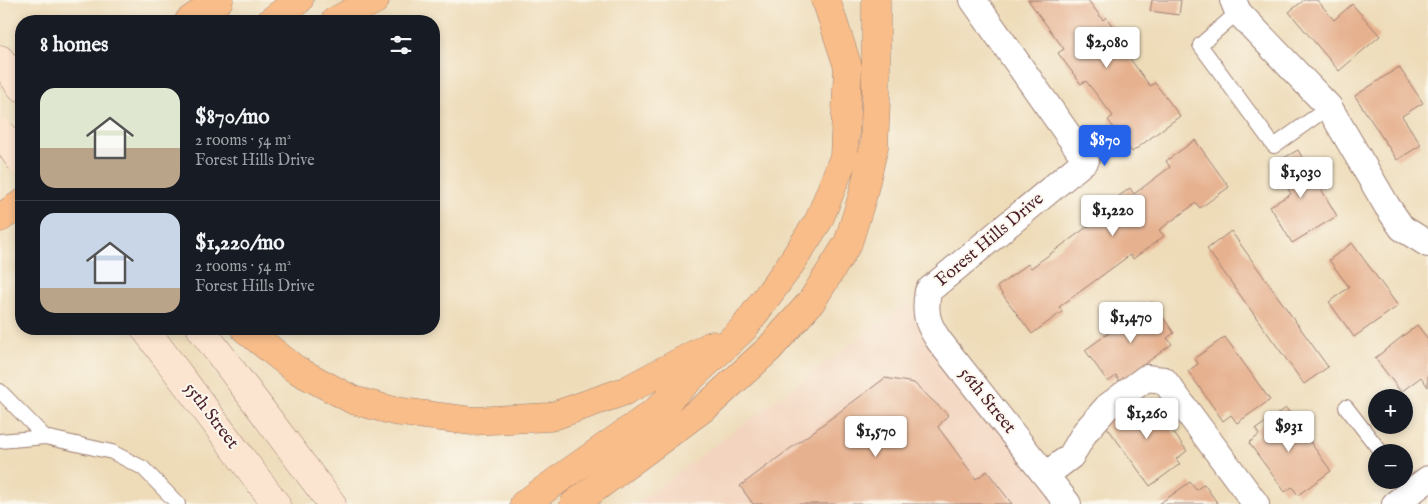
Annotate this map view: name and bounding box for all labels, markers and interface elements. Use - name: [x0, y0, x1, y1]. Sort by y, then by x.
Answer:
- pin: $2,080: [1066, 27, 1148, 69]
- icon: filters: [387, 31, 415, 59]
- text: 8 homes: [40, 32, 108, 59]
- text: $2,080: [1086, 33, 1128, 53]
- text: $870/mo: [195, 104, 270, 131]
- icon: home: [80, 108, 140, 168]
- pin: $870: [1075, 124, 1135, 167]
- text: 2 rooms · 54 m²: [195, 131, 292, 151]
- text: $870: [1090, 131, 1120, 151]
- text: Forest Hills Drive: [195, 151, 315, 171]
- pin: $1,030: [1260, 156, 1342, 199]
- text: $1,030: [1281, 163, 1321, 183]
- street label: Forest Hills Drive: [931, 188, 1049, 292]
- pin: $1,220: [1072, 194, 1154, 237]
- text: $1,220: [1092, 201, 1134, 221]
- text: $1,220/mo: [195, 230, 285, 257]
- icon: home: [80, 233, 140, 293]
- text: 2 rooms · 54 m²: [195, 257, 292, 277]
- text: Forest Hills Drive: [195, 277, 315, 297]
- pin: $1,470: [1090, 302, 1172, 344]
- text: $1,470: [1110, 308, 1152, 328]
- street label: 56th Street: [953, 363, 1021, 439]
- street label: 55th Street: [179, 378, 243, 454]
- map controls: [1368, 389, 1413, 489]
- button: +: [1368, 389, 1413, 434]
- pin: $1,260: [1106, 398, 1188, 440]
- text: $1,260: [1126, 404, 1168, 424]
- pin: $931: [1259, 410, 1319, 453]
- pin: $1,570: [835, 416, 917, 458]
- text: $931: [1275, 417, 1303, 437]
- text: $1,570: [856, 422, 896, 442]
- button: −: [1368, 444, 1413, 489]

